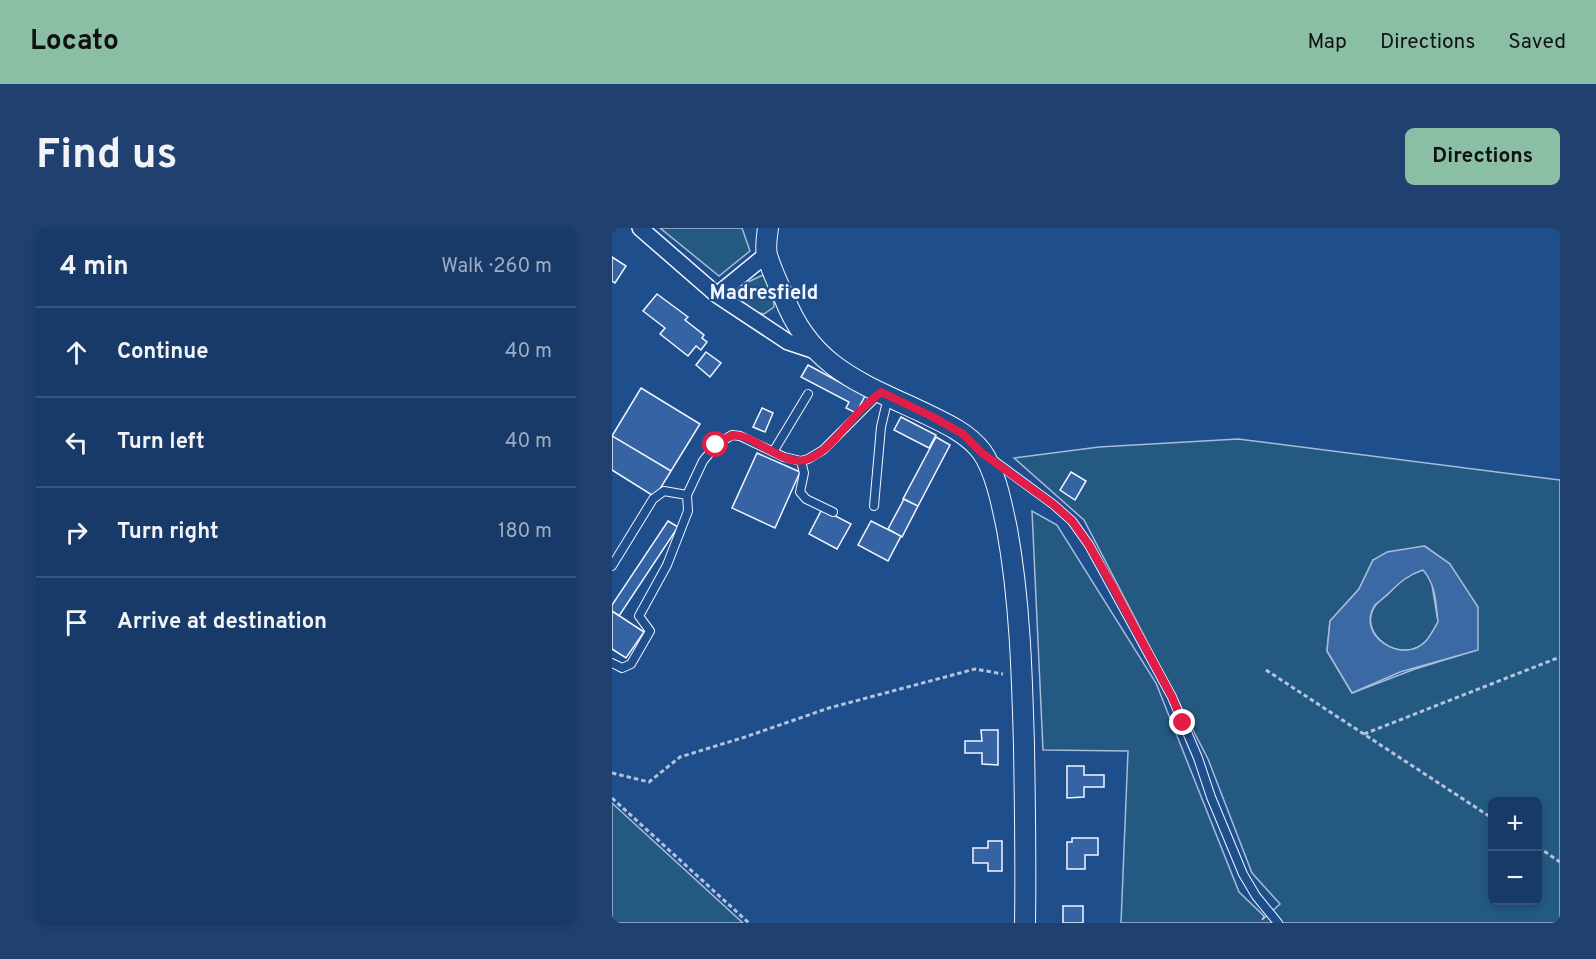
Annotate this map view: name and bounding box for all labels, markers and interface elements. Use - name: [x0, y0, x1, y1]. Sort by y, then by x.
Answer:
- text: Locato: [30, 24, 119, 60]
- text: Map: [1307, 29, 1347, 56]
- text: Directions: [1380, 29, 1475, 56]
- text: Saved: [1508, 29, 1566, 56]
- button: Directions: [1405, 128, 1560, 185]
- text: Find us: [36, 130, 177, 183]
- text: 4 min: [60, 251, 129, 284]
- text: Walk · 260 m: [441, 254, 552, 280]
- district label: Madresfield: [710, 281, 818, 307]
- icon: ahead: [60, 336, 93, 369]
- text: Continue: [117, 339, 208, 366]
- text: 40 m: [505, 339, 552, 365]
- icon: left: [60, 426, 93, 459]
- text: Turn left: [117, 429, 205, 456]
- text: 40 m: [505, 429, 552, 455]
- route start: [702, 431, 728, 457]
- icon: right: [60, 516, 93, 549]
- text: Turn right: [117, 519, 219, 546]
- text: 180 m: [498, 519, 552, 545]
- icon: arrive: [60, 606, 93, 639]
- text: Arrive at destination: [117, 609, 327, 636]
- route end: [1169, 709, 1195, 735]
- map controls: [1488, 797, 1542, 905]
- button: +: [1488, 797, 1542, 851]
- button: −: [1488, 851, 1542, 905]

